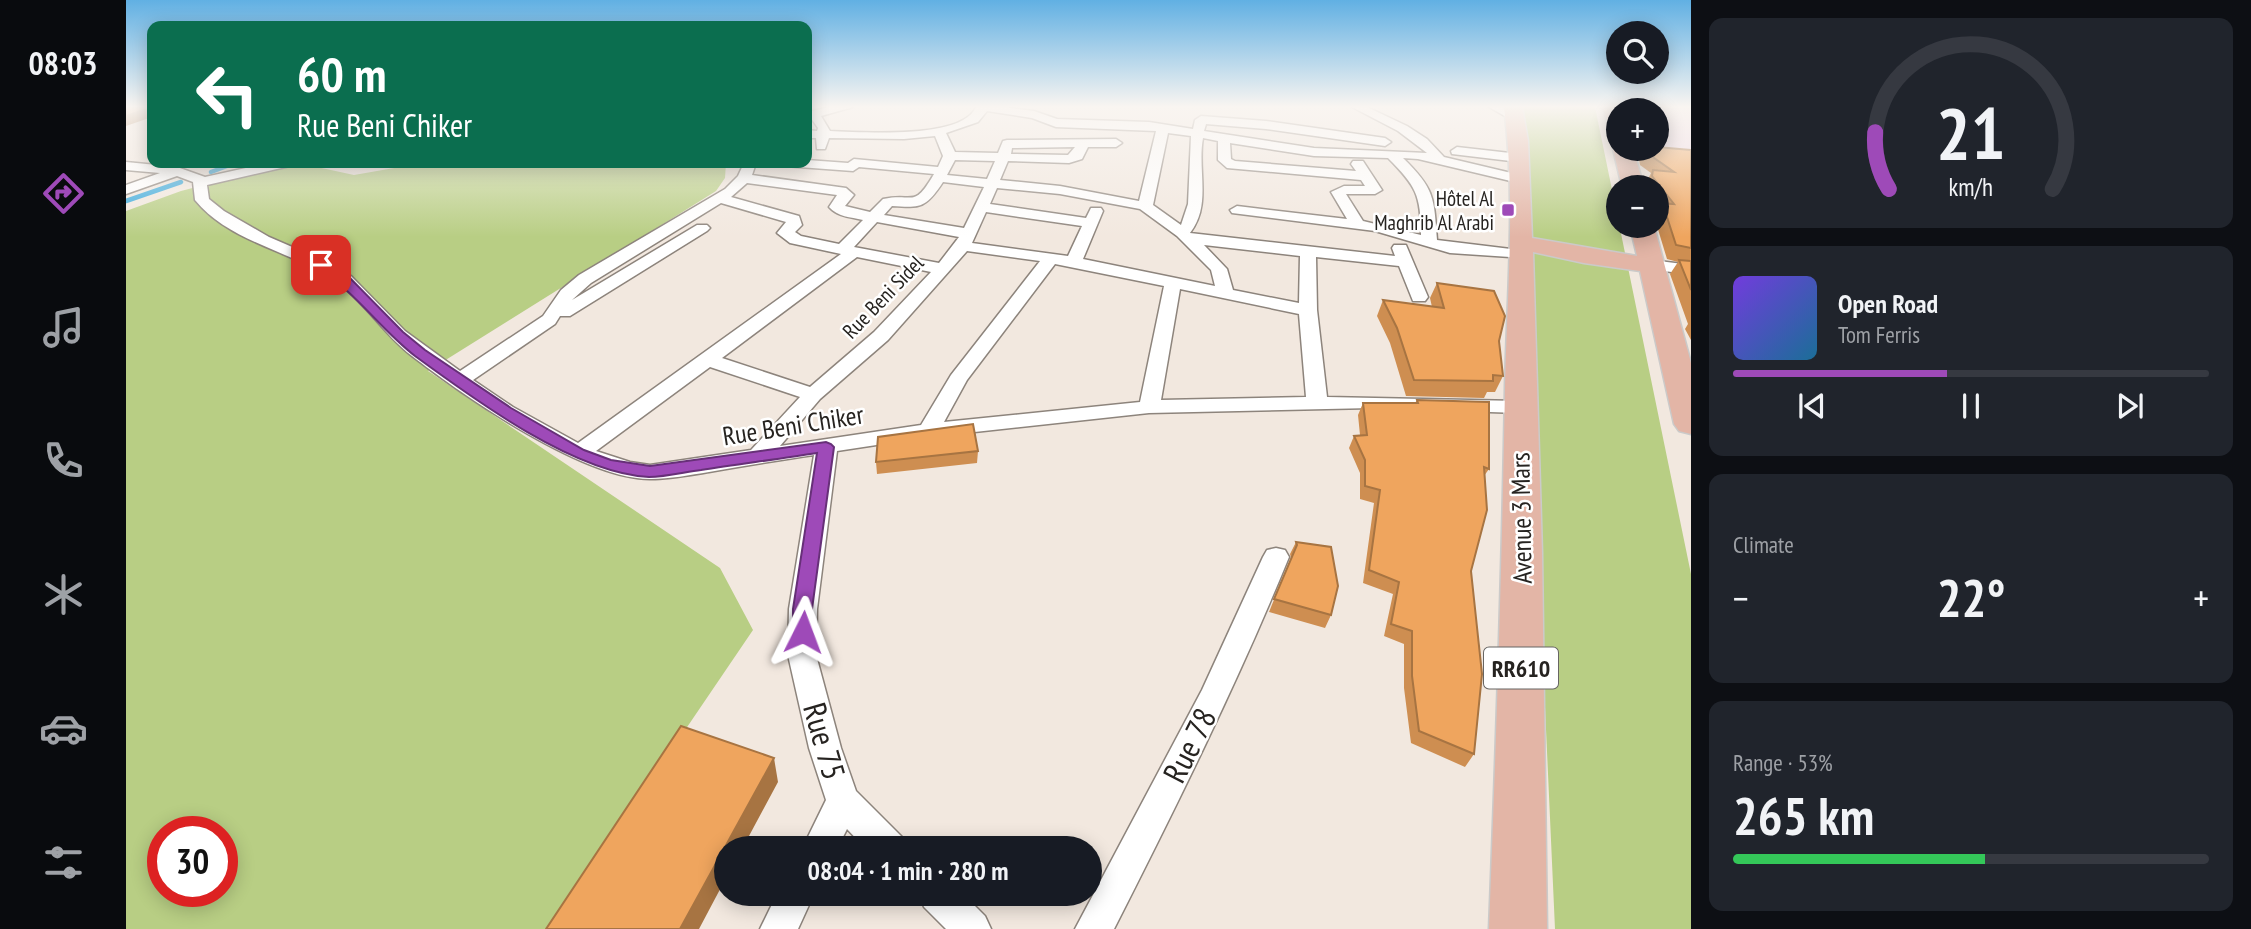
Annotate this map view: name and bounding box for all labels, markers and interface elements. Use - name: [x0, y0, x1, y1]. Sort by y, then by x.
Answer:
- map controls: [1606, 21, 1669, 238]
- button: search: [1606, 21, 1669, 84]
- text: 08:03: [28, 42, 98, 84]
- text: 60 m: [297, 42, 386, 106]
- icon: left: [182, 49, 273, 140]
- text: 21: [1936, 85, 2006, 179]
- button: +: [1606, 98, 1669, 161]
- text: Rue Beni Chiker: [297, 104, 472, 146]
- icon: directions: [39, 169, 88, 218]
- text: km/h: [1949, 171, 1993, 203]
- button: −: [1606, 175, 1669, 238]
- place label: Hôtel Al Maghrib Al Arabi: [1374, 185, 1494, 236]
- marker: Hôtel Al Maghrib Al Arabi: [1500, 202, 1516, 218]
- pin: [291, 235, 351, 295]
- icon: arrive: [302, 246, 340, 284]
- street label: Rue Beni Sidel: [837, 250, 929, 344]
- text: Open Road: [1838, 287, 1938, 320]
- icon: music: [39, 303, 88, 352]
- text: Tom Ferris: [1838, 320, 1920, 349]
- icon: previous: [1793, 387, 1831, 425]
- icon: pause: [1952, 387, 1990, 425]
- icon: next: [2111, 387, 2149, 425]
- street label: Rue Beni Chiker: [720, 398, 866, 452]
- icon: phone: [39, 436, 88, 485]
- street label: Avenue 3 Mars: [1503, 452, 1539, 584]
- text: Climate: [1733, 530, 1794, 559]
- text: 22°: [1937, 564, 2005, 631]
- icon: climate: [39, 570, 88, 619]
- text: −: [1733, 573, 1749, 622]
- text: +: [2193, 573, 2209, 622]
- position arrow: [766, 595, 840, 669]
- road number: RR610: [1484, 648, 1558, 688]
- street label: Rue 75: [794, 698, 856, 784]
- street label: Rue 78: [1153, 701, 1225, 789]
- icon: car: [39, 704, 88, 753]
- text: Range · 53%: [1733, 748, 1833, 777]
- text: 265 km: [1733, 782, 1874, 849]
- speed limit sign: 30: [147, 816, 238, 907]
- icon: filters: [39, 838, 88, 887]
- text: 08:04 · 1 min · 280 m: [808, 854, 1008, 887]

